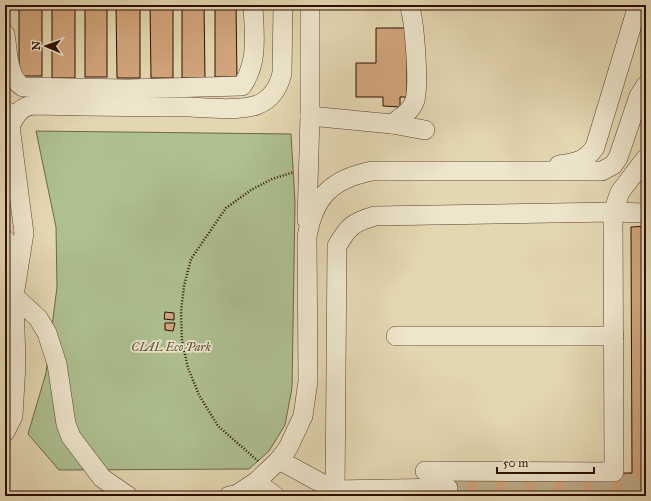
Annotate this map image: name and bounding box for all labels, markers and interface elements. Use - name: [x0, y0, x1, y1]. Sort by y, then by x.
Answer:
- north arrow: [26, 26, 66, 66]
- text: N: [30, 40, 43, 51]
- park label: CIAL Eco Park: [131, 340, 211, 354]
- scale bar: [497, 449, 594, 475]
- text: 50 m: [503, 456, 528, 470]

